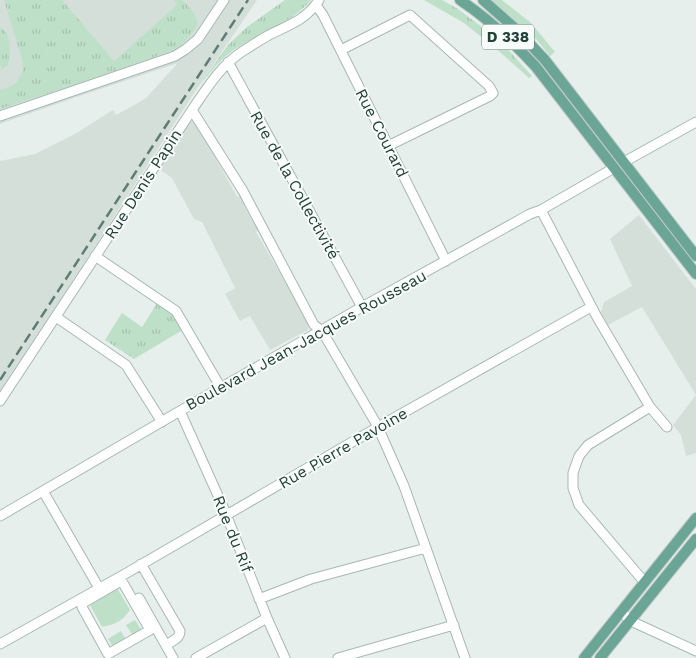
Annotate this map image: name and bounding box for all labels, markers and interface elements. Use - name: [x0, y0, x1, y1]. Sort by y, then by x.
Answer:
- road number: D 338: [482, 24, 534, 50]
- street label: Rue Courard: [351, 85, 413, 181]
- street label: Rue de la Collectivité: [246, 107, 344, 263]
- street label: Rue Denis Papin: [100, 126, 186, 242]
- street label: Boulevard Jean-Jacques Rousseau: [182, 266, 430, 414]
- street label: Rue Pierre Pavoine: [275, 403, 411, 493]
- street label: Rue du Rif: [209, 493, 257, 576]

